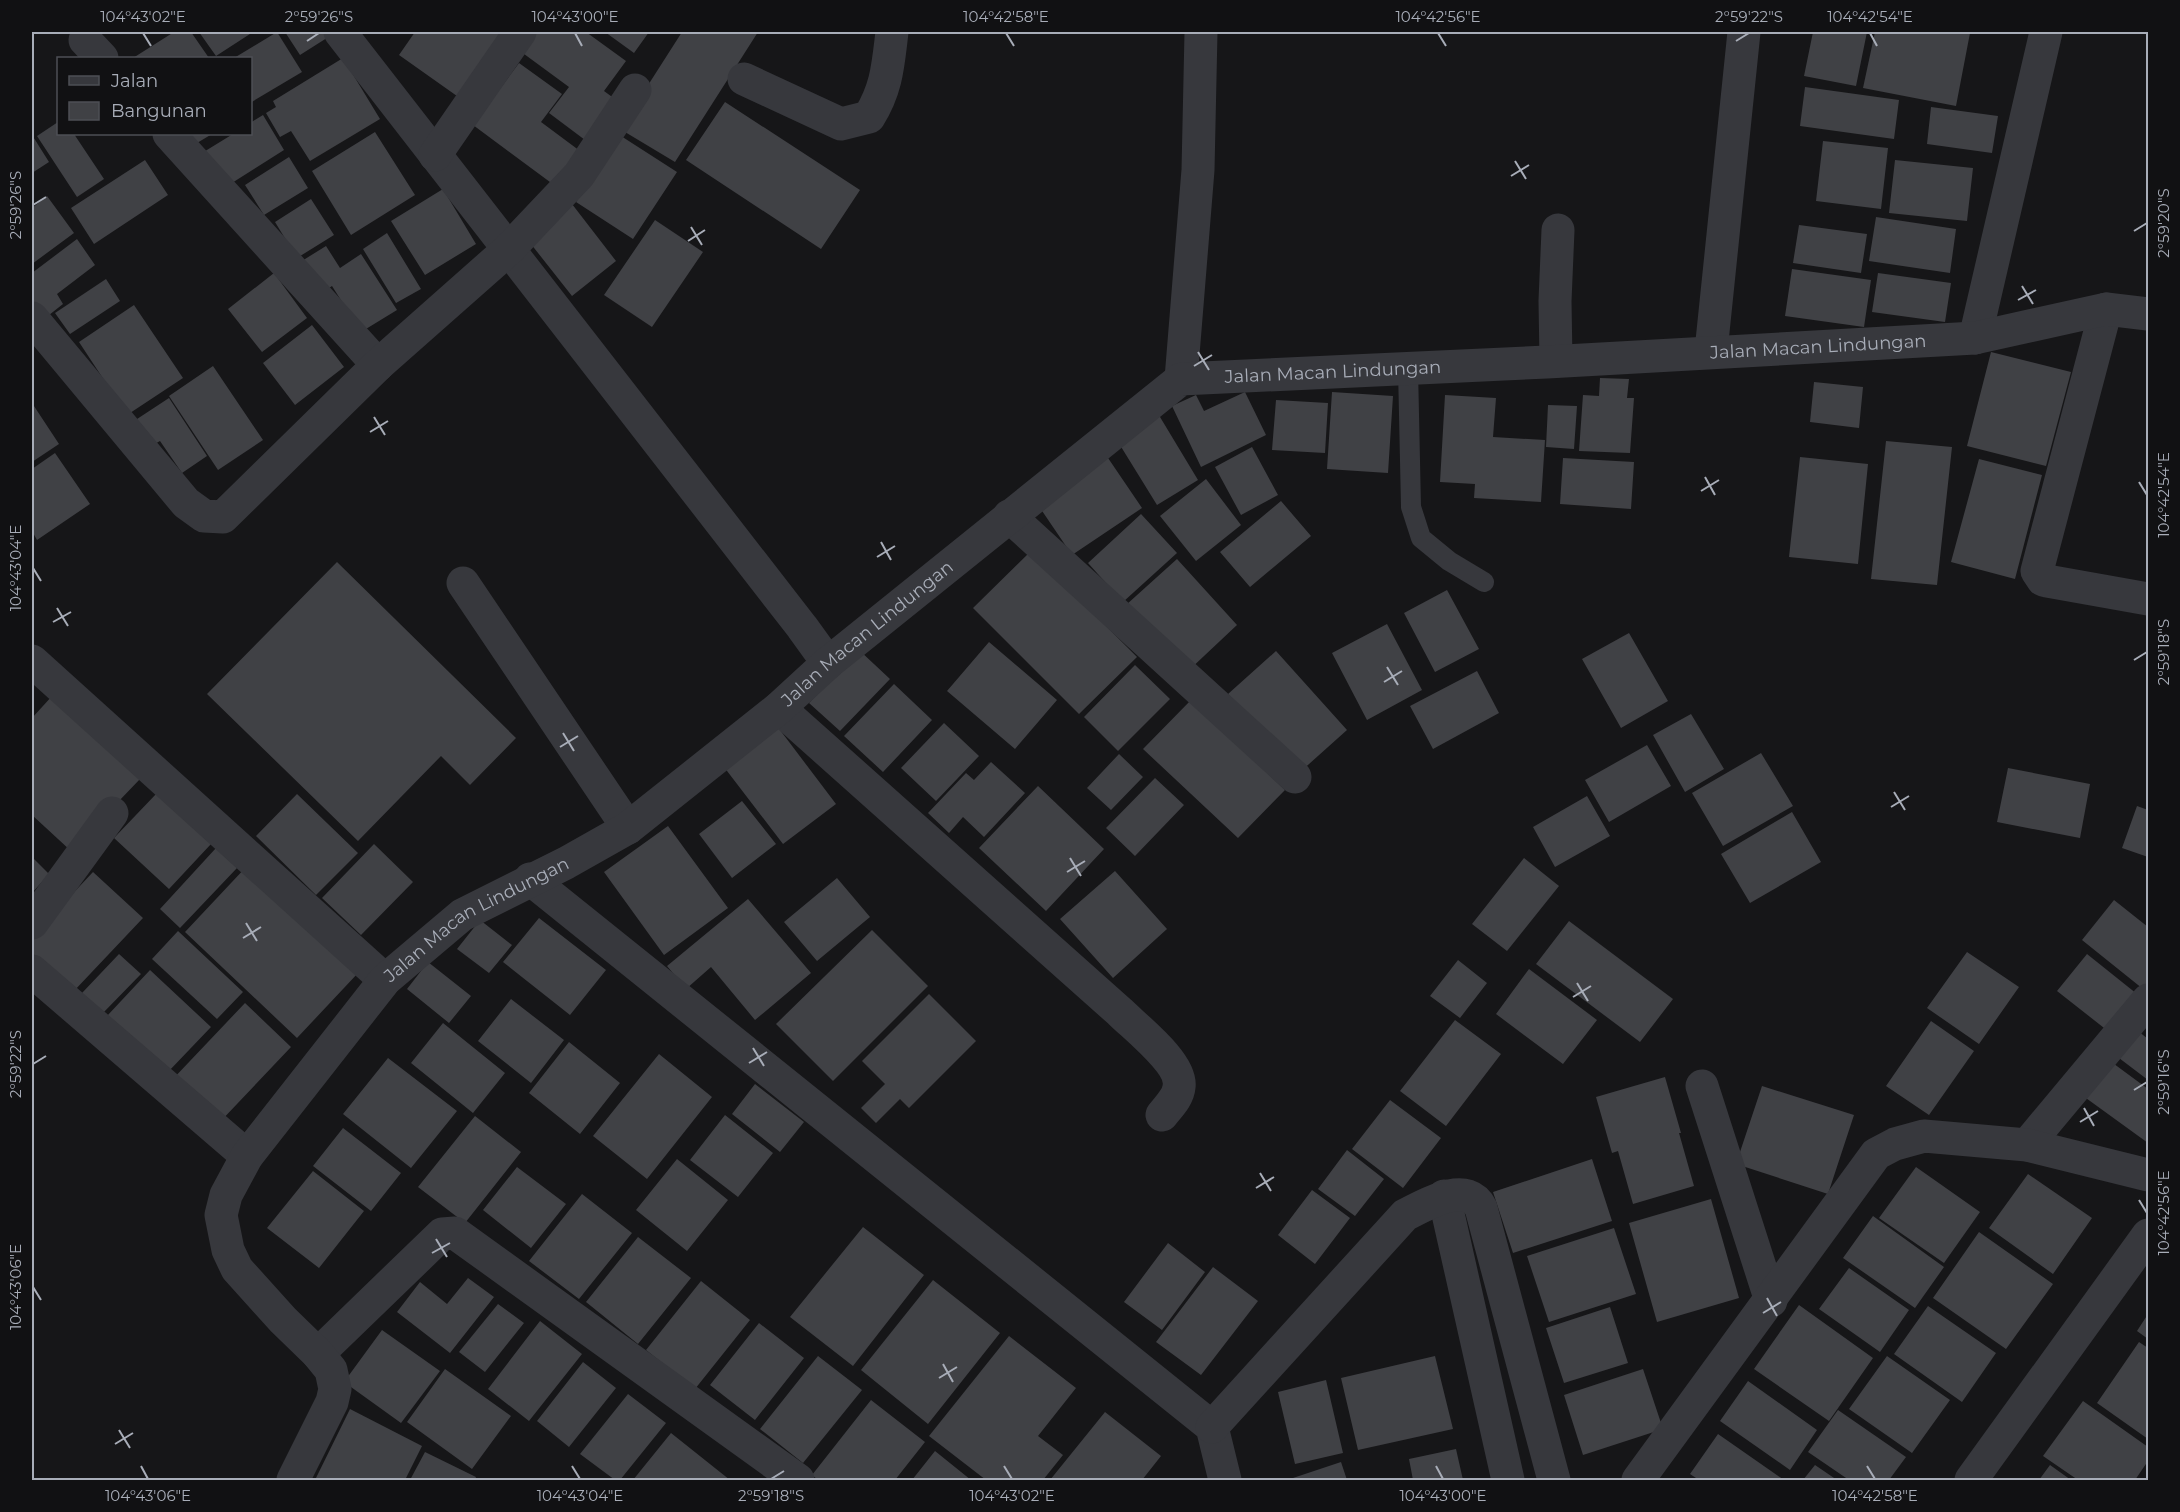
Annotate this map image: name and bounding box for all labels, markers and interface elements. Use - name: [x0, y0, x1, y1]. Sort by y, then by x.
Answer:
- text: 104°43'02"E: [100, 7, 186, 26]
- text: 2°59'26"S: [285, 7, 353, 26]
- text: 104°43'00"E: [531, 7, 619, 26]
- text: 104°42'58"E: [963, 7, 1049, 26]
- text: 104°42'56"E: [1395, 7, 1481, 26]
- text: 2°59'22"S: [1715, 7, 1783, 26]
- text: 104°42'54"E: [1827, 7, 1913, 26]
- legend: [57, 57, 252, 135]
- text: Jalan: [110, 70, 158, 92]
- text: Bangunan: [111, 100, 207, 122]
- text: 2°59'26"S: [6, 171, 25, 239]
- text: 2°59'20"S: [2154, 188, 2173, 258]
- street label: Jalan Macan Lindungan: [1708, 330, 1927, 364]
- street label: Jalan Macan Lindungan: [1223, 356, 1442, 388]
- text: 104°42'54"E: [2154, 452, 2173, 538]
- text: 104°43'04"E: [6, 525, 25, 611]
- street label: Jalan Macan Lindungan: [776, 556, 958, 712]
- text: 2°59'18"S: [2154, 619, 2173, 685]
- street label: Jalan Macan Lindungan: [379, 852, 573, 988]
- text: 2°59'22"S: [6, 1030, 25, 1098]
- text: 2°59'16"S: [2154, 1049, 2173, 1115]
- text: 104°42'56"E: [2154, 1170, 2173, 1256]
- text: 104°43'06"E: [6, 1244, 25, 1330]
- text: 104°43'06"E: [105, 1486, 191, 1505]
- text: 104°43'04"E: [537, 1486, 623, 1505]
- text: 2°59'18"S: [738, 1486, 804, 1505]
- text: 104°43'02"E: [969, 1486, 1055, 1505]
- text: 104°43'00"E: [1399, 1486, 1487, 1505]
- text: 104°42'58"E: [1832, 1486, 1918, 1505]

